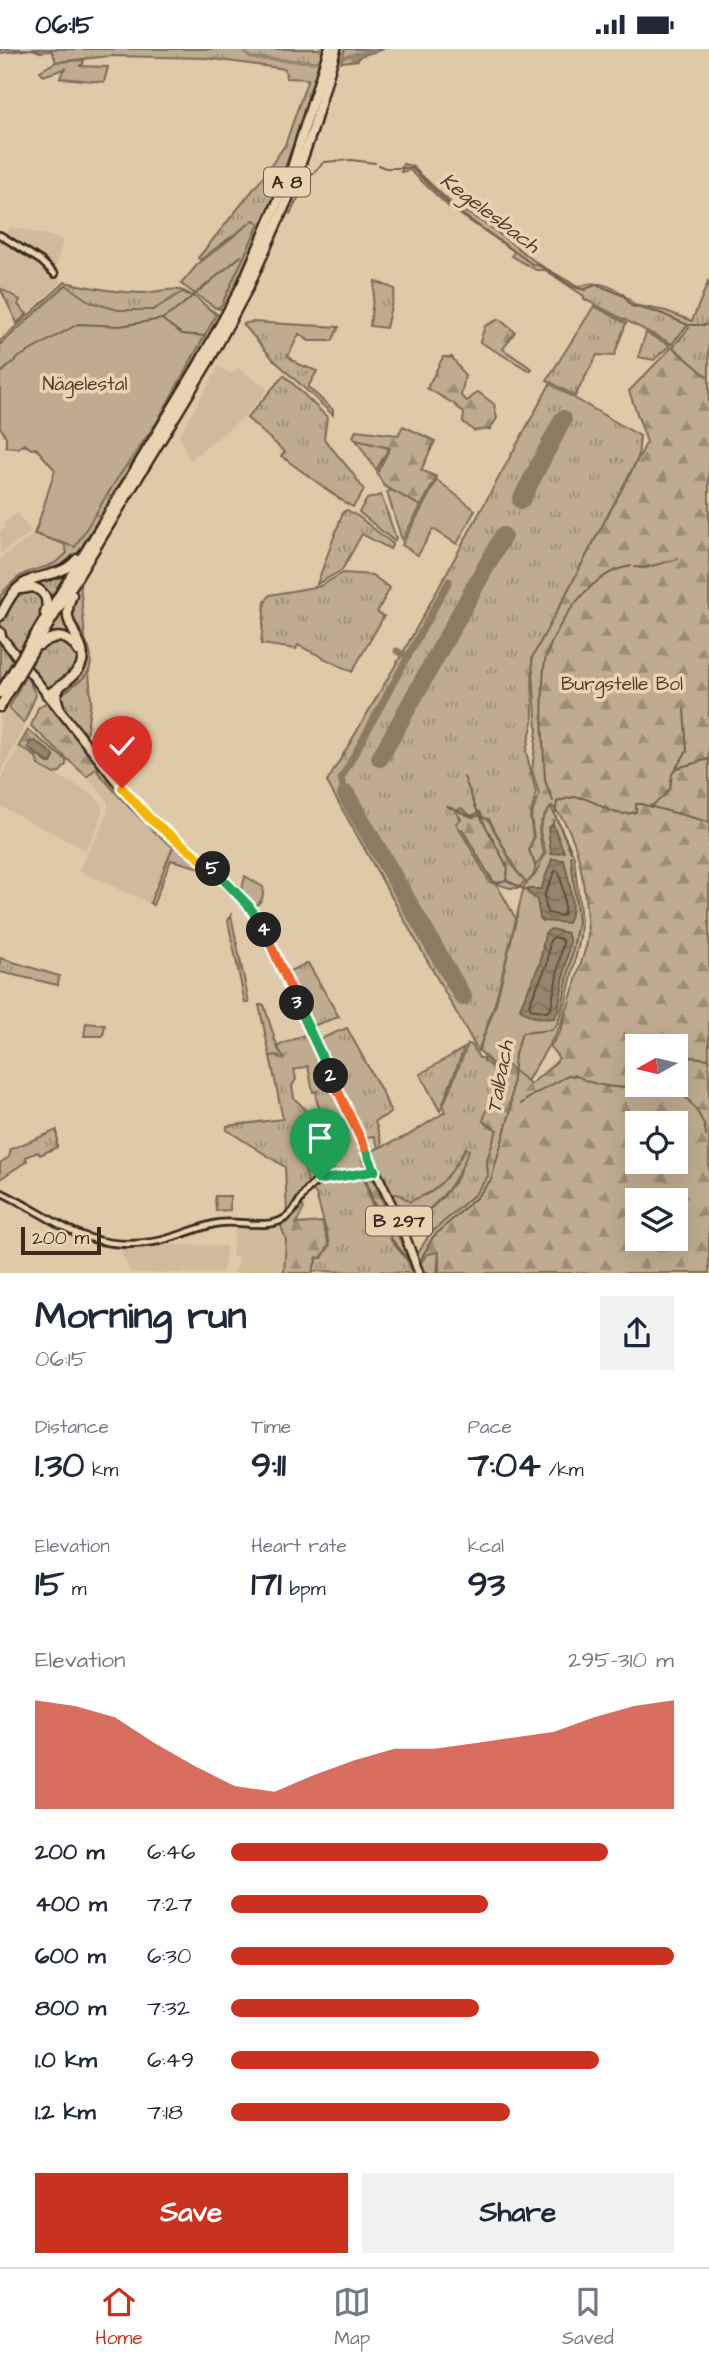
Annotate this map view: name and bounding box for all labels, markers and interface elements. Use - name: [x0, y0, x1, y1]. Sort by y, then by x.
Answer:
- text: 06:15: [35, 7, 94, 43]
- water label: Kegelesbach: [434, 166, 547, 262]
- road number: A 8: [264, 167, 310, 197]
- park label: Nägelestal: [43, 371, 127, 399]
- park label: Burgstelle Bol: [561, 671, 683, 699]
- pin: [92, 716, 152, 788]
- icon: check: [103, 727, 141, 765]
- pin: 5: [196, 851, 230, 887]
- text: 5: [206, 855, 219, 882]
- pin: 4: [246, 913, 282, 947]
- text: 4: [257, 916, 270, 943]
- pin: 3: [280, 985, 314, 1021]
- text: 3: [292, 989, 301, 1016]
- north arrow: [625, 1034, 688, 1097]
- map controls: [625, 1034, 688, 1251]
- water label: Talbach: [479, 1037, 521, 1116]
- pin: 2: [314, 1059, 348, 1093]
- text: 2: [325, 1062, 336, 1089]
- pin: [290, 1108, 350, 1180]
- button: locate: [625, 1111, 688, 1174]
- icon: arrive: [301, 1119, 339, 1157]
- button: layers: [625, 1188, 688, 1251]
- road number: B 297: [366, 1206, 432, 1235]
- scale bar: [21, 1224, 102, 1256]
- text: 200 m: [32, 1225, 89, 1252]
- text: Morning run: [35, 1291, 247, 1343]
- button: share: [600, 1296, 674, 1370]
- text: 06:15: [35, 1343, 87, 1375]
- text: Distance: [35, 1414, 109, 1441]
- text: Time: [251, 1414, 291, 1441]
- text: Pace: [468, 1414, 512, 1441]
- text: 1.30: [35, 1441, 84, 1490]
- text: 9:11: [251, 1441, 286, 1490]
- text: 7:04: [468, 1441, 541, 1490]
- text: km: [84, 1457, 118, 1484]
- text: /km: [541, 1457, 584, 1484]
- text: Elevation: [35, 1533, 110, 1560]
- text: Heart rate: [251, 1533, 347, 1560]
- text: kcal: [468, 1533, 504, 1560]
- text: 15: [35, 1560, 64, 1609]
- text: 171: [251, 1560, 282, 1609]
- text: 93: [468, 1560, 505, 1609]
- text: m: [64, 1576, 87, 1603]
- text: bpm: [282, 1576, 325, 1603]
- text: Elevation: [35, 1644, 126, 1676]
- text: 295–310 m: [568, 1644, 674, 1676]
- text: 200 m: [35, 1836, 104, 1868]
- text: 6:46: [147, 1836, 195, 1868]
- text: 400 m: [35, 1888, 107, 1920]
- text: 7:27: [147, 1888, 192, 1920]
- text: 600 m: [35, 1940, 106, 1972]
- text: 6:30: [147, 1940, 191, 1972]
- text: 800 m: [35, 1992, 106, 2024]
- text: 7:32: [147, 1992, 190, 2024]
- text: 1.0 km: [35, 2044, 97, 2076]
- text: 6:49: [147, 2044, 194, 2076]
- text: 1.2 km: [35, 2096, 96, 2128]
- text: 7:18: [147, 2096, 183, 2128]
- button: Save: [35, 2173, 348, 2253]
- button: Share: [362, 2173, 674, 2253]
- tab: Home: [95, 2283, 143, 2352]
- tab: Map: [333, 2283, 371, 2352]
- tab: Saved: [562, 2283, 614, 2352]

